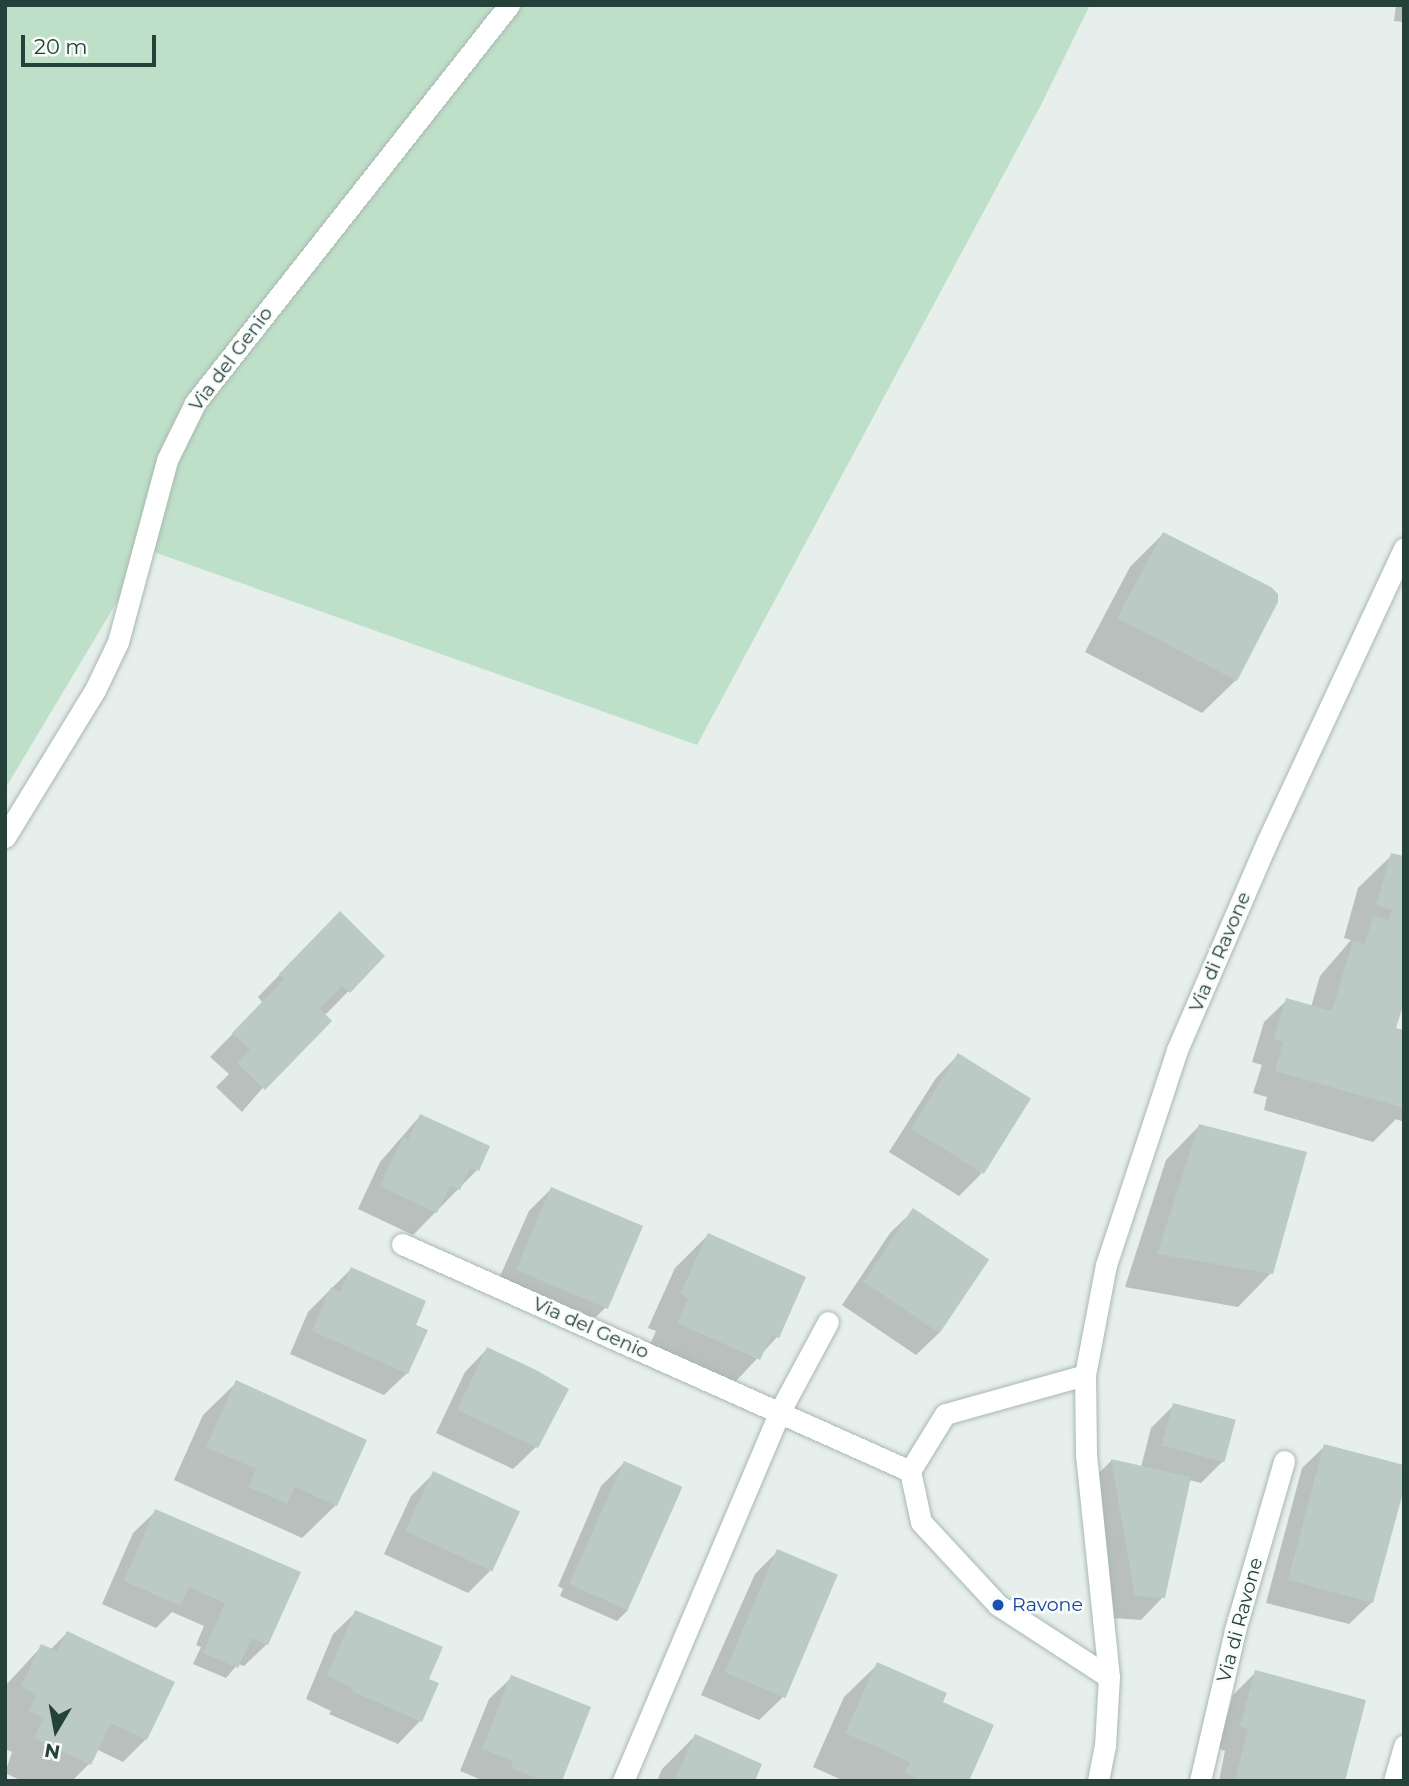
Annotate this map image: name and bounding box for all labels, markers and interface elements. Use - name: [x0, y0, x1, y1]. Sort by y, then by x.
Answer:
- scale bar: [24, 21, 159, 65]
- text: 20 m: [34, 34, 88, 59]
- street label: Via del Genio: [184, 302, 278, 416]
- street label: Via di Ravone: [1184, 889, 1256, 1015]
- street label: Via del Genio: [529, 1292, 653, 1364]
- street label: Via di Ravone: [1212, 1555, 1268, 1685]
- place label: Ravone: [1012, 1594, 1083, 1616]
- marker: Ravone: [990, 1597, 1006, 1613]
- north arrow: [21, 1695, 91, 1765]
- text: N: [43, 1739, 62, 1764]

